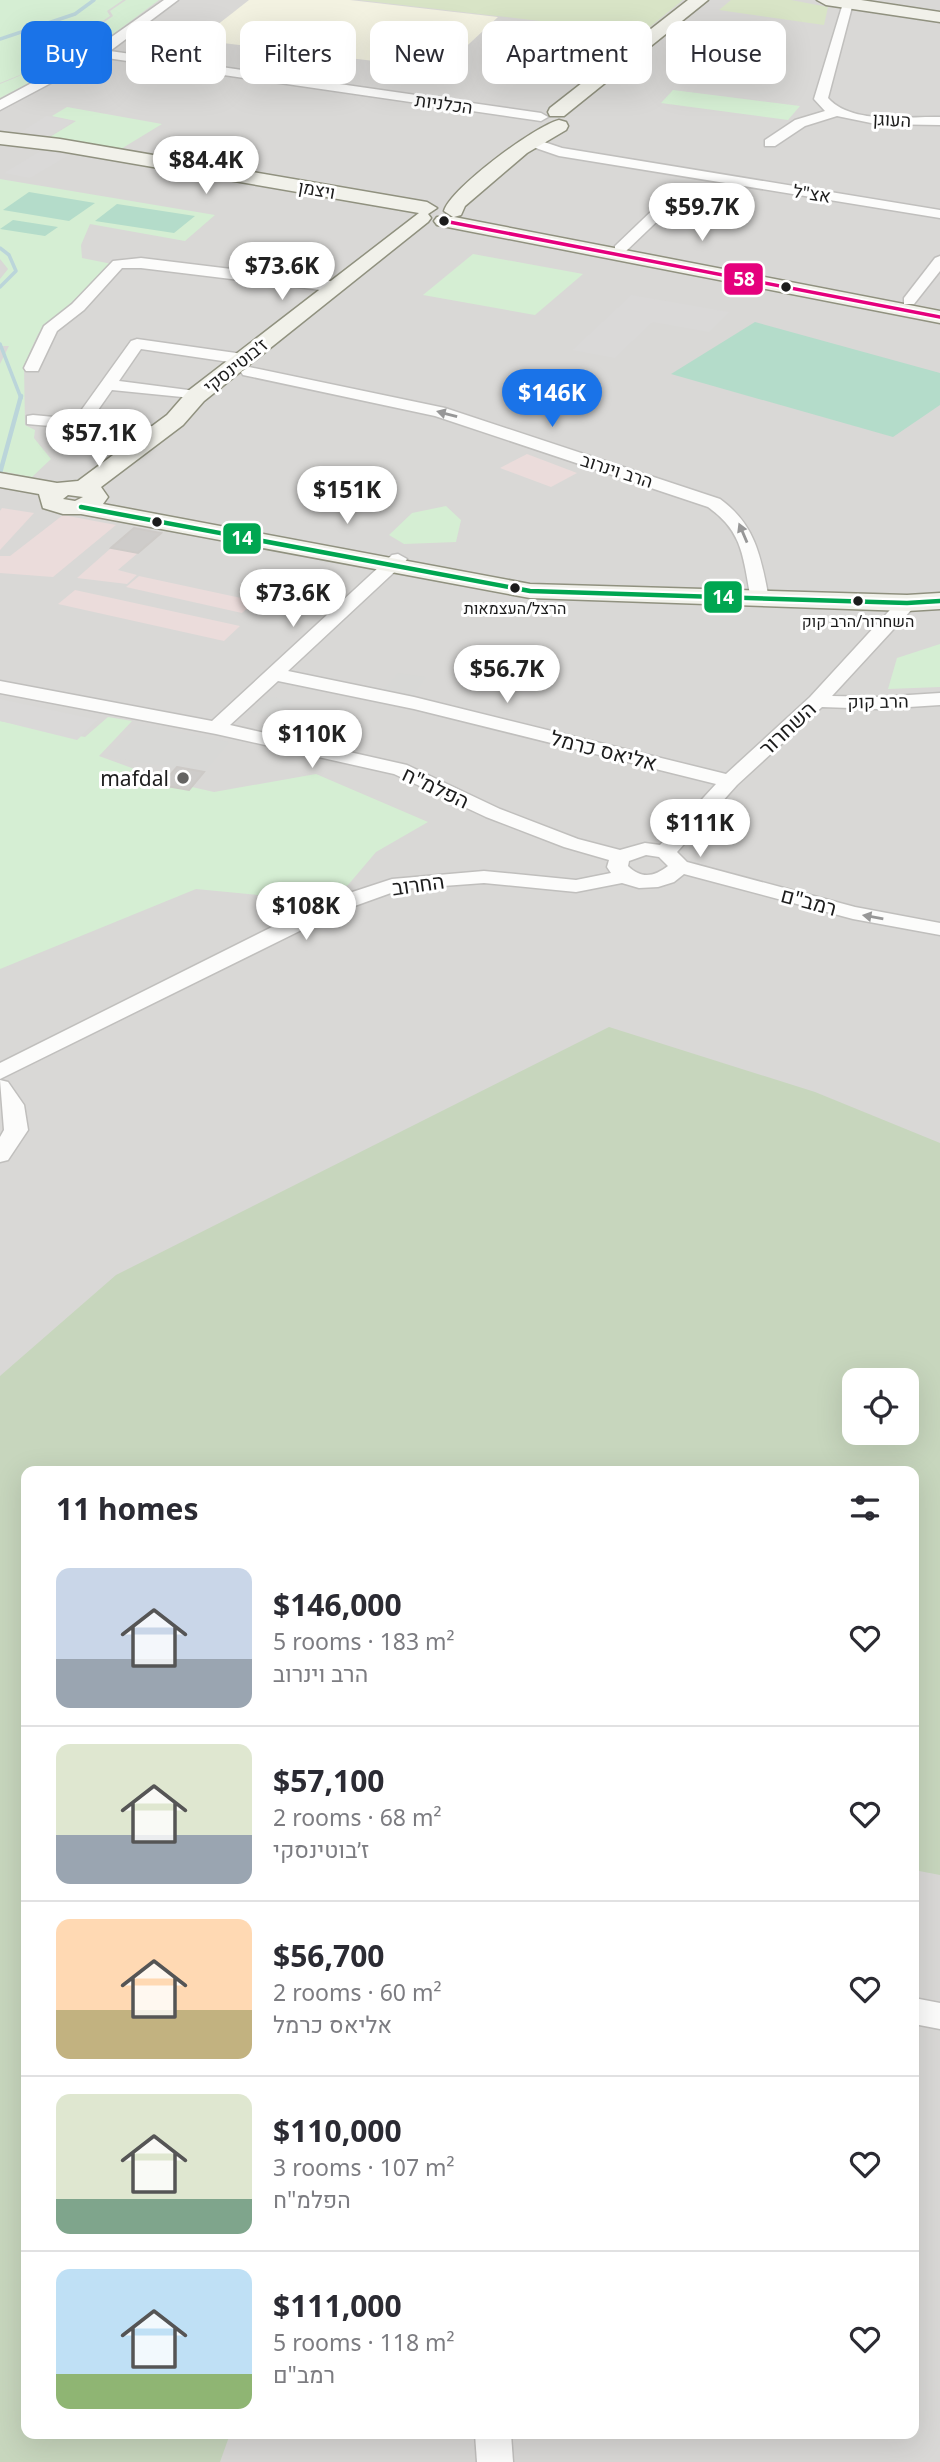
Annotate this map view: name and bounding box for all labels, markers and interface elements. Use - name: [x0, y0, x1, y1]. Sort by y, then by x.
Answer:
- chip: Buy: [21, 21, 112, 84]
- chip: Rent: [126, 21, 226, 84]
- chip: Filters: [240, 21, 356, 84]
- chip: New: [370, 21, 468, 84]
- chip: Apartment: [482, 21, 652, 84]
- chip: House: [666, 21, 786, 84]
- street label: הכלניות: [414, 87, 474, 119]
- street label: העוגן: [872, 106, 912, 132]
- pin: $84.4K: [149, 136, 263, 196]
- text: $84.4K: [169, 143, 243, 175]
- street label: ויצמן: [297, 174, 337, 204]
- street label: אצ"ל: [791, 178, 833, 208]
- pin: $59.7K: [645, 184, 759, 243]
- text: $59.7K: [665, 190, 739, 222]
- unlabelled marker: [437, 214, 451, 228]
- pin: $73.6K: [225, 243, 339, 302]
- text: $73.6K: [245, 249, 319, 281]
- line badge: 58: [723, 262, 764, 296]
- text: 58: [733, 266, 755, 292]
- unlabelled marker: [779, 280, 793, 294]
- street label: ז׳בוטינסקי: [198, 332, 272, 398]
- pin: $146K: [503, 370, 601, 429]
- text: $146K: [518, 376, 586, 408]
- one-way arrow: [436, 409, 457, 419]
- pin: $57.1K: [42, 410, 156, 469]
- text: $57.1K: [62, 416, 136, 448]
- street label: הרב וינרוב: [578, 447, 656, 493]
- pin: $151K: [298, 466, 396, 526]
- text: $151K: [313, 473, 381, 505]
- unlabelled marker: [150, 515, 164, 529]
- line badge: 14: [222, 522, 262, 555]
- one-way arrow: [738, 522, 749, 543]
- text: 14: [231, 525, 253, 551]
- pin: $73.6K: [236, 570, 350, 629]
- text: $73.6K: [256, 576, 330, 608]
- line badge: 14: [703, 580, 743, 614]
- marker: הרצל/העצמאות: [508, 581, 522, 595]
- text: 14: [712, 584, 734, 610]
- marker: השחרור/הרב קוק: [851, 594, 865, 608]
- place label: הרצל/העצמאות: [464, 597, 566, 619]
- place label: השחרור/הרב קוק: [802, 610, 914, 632]
- pin: $56.7K: [450, 646, 564, 705]
- text: $56.7K: [470, 652, 544, 684]
- street label: הרב קוק: [847, 688, 909, 714]
- street label: השחרור: [752, 694, 822, 762]
- pin: $110K: [263, 710, 361, 770]
- text: $110K: [278, 717, 346, 749]
- street label: אליאס כרמל: [548, 723, 660, 777]
- street label: הפלמ"ח: [398, 759, 474, 815]
- place label: mafdal: [100, 764, 169, 792]
- marker: mafdal: [175, 770, 191, 786]
- pin: $111K: [651, 800, 749, 859]
- text: $111K: [666, 806, 734, 838]
- street label: החרוב: [390, 866, 446, 902]
- street label: רמב"ם: [778, 880, 840, 922]
- pin: $108K: [257, 883, 355, 942]
- text: $108K: [272, 889, 340, 921]
- one-way arrow: [862, 911, 884, 922]
- map controls: [842, 1368, 919, 1445]
- button: locate: [842, 1368, 919, 1445]
- text: 11 homes: [56, 1488, 199, 1529]
- icon: filters: [846, 1489, 884, 1527]
- text: $146,000: [273, 1584, 402, 1625]
- icon: home: [112, 1596, 196, 1680]
- icon: heart: [846, 1619, 884, 1657]
- text: 5 rooms · 183 m²: [273, 1625, 455, 1657]
- text: הרב וינרוב: [273, 1657, 368, 1689]
- text: $57,100: [273, 1760, 385, 1801]
- icon: home: [112, 1772, 196, 1856]
- icon: heart: [846, 1795, 884, 1833]
- text: 2 rooms · 68 m²: [273, 1801, 442, 1833]
- text: ז׳בוטינסקי: [273, 1833, 369, 1865]
- text: $56,700: [273, 1935, 385, 1976]
- icon: home: [112, 1947, 196, 2031]
- icon: heart: [846, 1970, 884, 2008]
- text: 2 rooms · 60 m²: [273, 1976, 442, 2008]
- text: אליאס כרמל: [273, 2008, 392, 2040]
- text: $110,000: [273, 2110, 402, 2151]
- icon: home: [112, 2122, 196, 2206]
- icon: heart: [846, 2145, 884, 2183]
- text: 3 rooms · 107 m²: [273, 2151, 455, 2183]
- text: הפלמ"ח: [273, 2183, 351, 2215]
- text: $111,000: [273, 2285, 402, 2326]
- icon: home: [112, 2297, 196, 2381]
- icon: heart: [846, 2320, 884, 2358]
- text: 5 rooms · 118 m²: [273, 2326, 455, 2358]
- text: רמב"ם: [273, 2358, 335, 2390]

